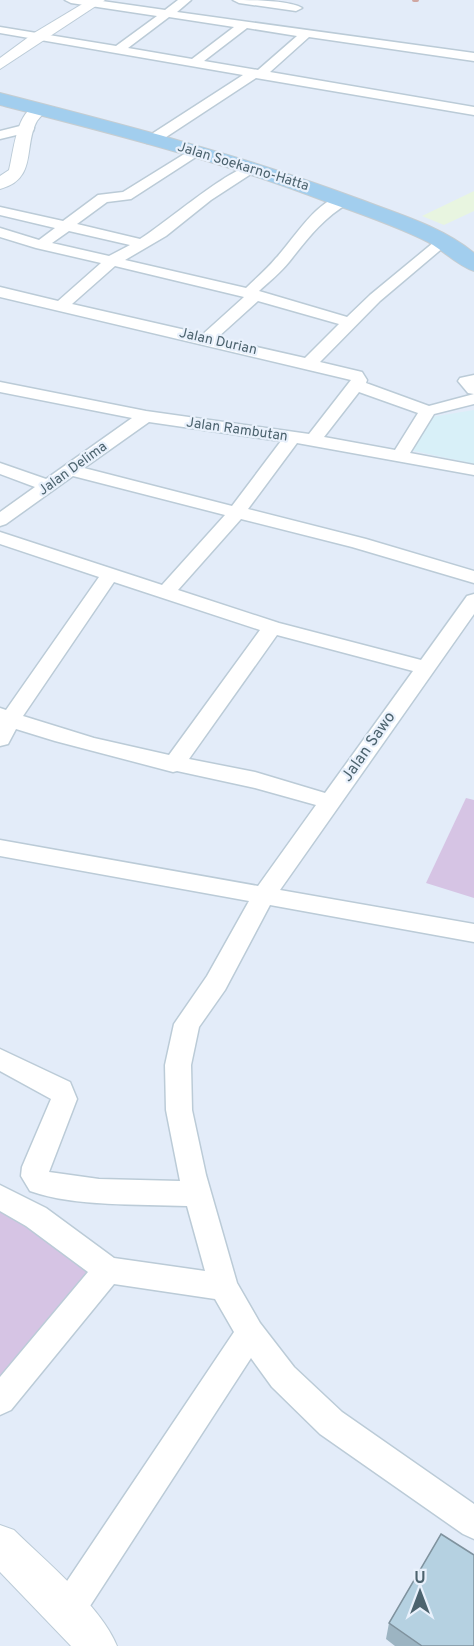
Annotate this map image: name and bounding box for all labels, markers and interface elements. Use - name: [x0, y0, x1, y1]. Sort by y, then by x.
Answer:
- street label: Jalan Soekarno-Hatta: [175, 139, 311, 195]
- street label: Jalan Durian: [177, 325, 259, 359]
- street label: Jalan Rambutan: [185, 414, 289, 446]
- street label: Jalan Delima: [35, 438, 111, 500]
- street label: Jalan Sawo: [338, 708, 400, 786]
- north arrow: [390, 1562, 450, 1622]
- text: U: [414, 1569, 426, 1589]

